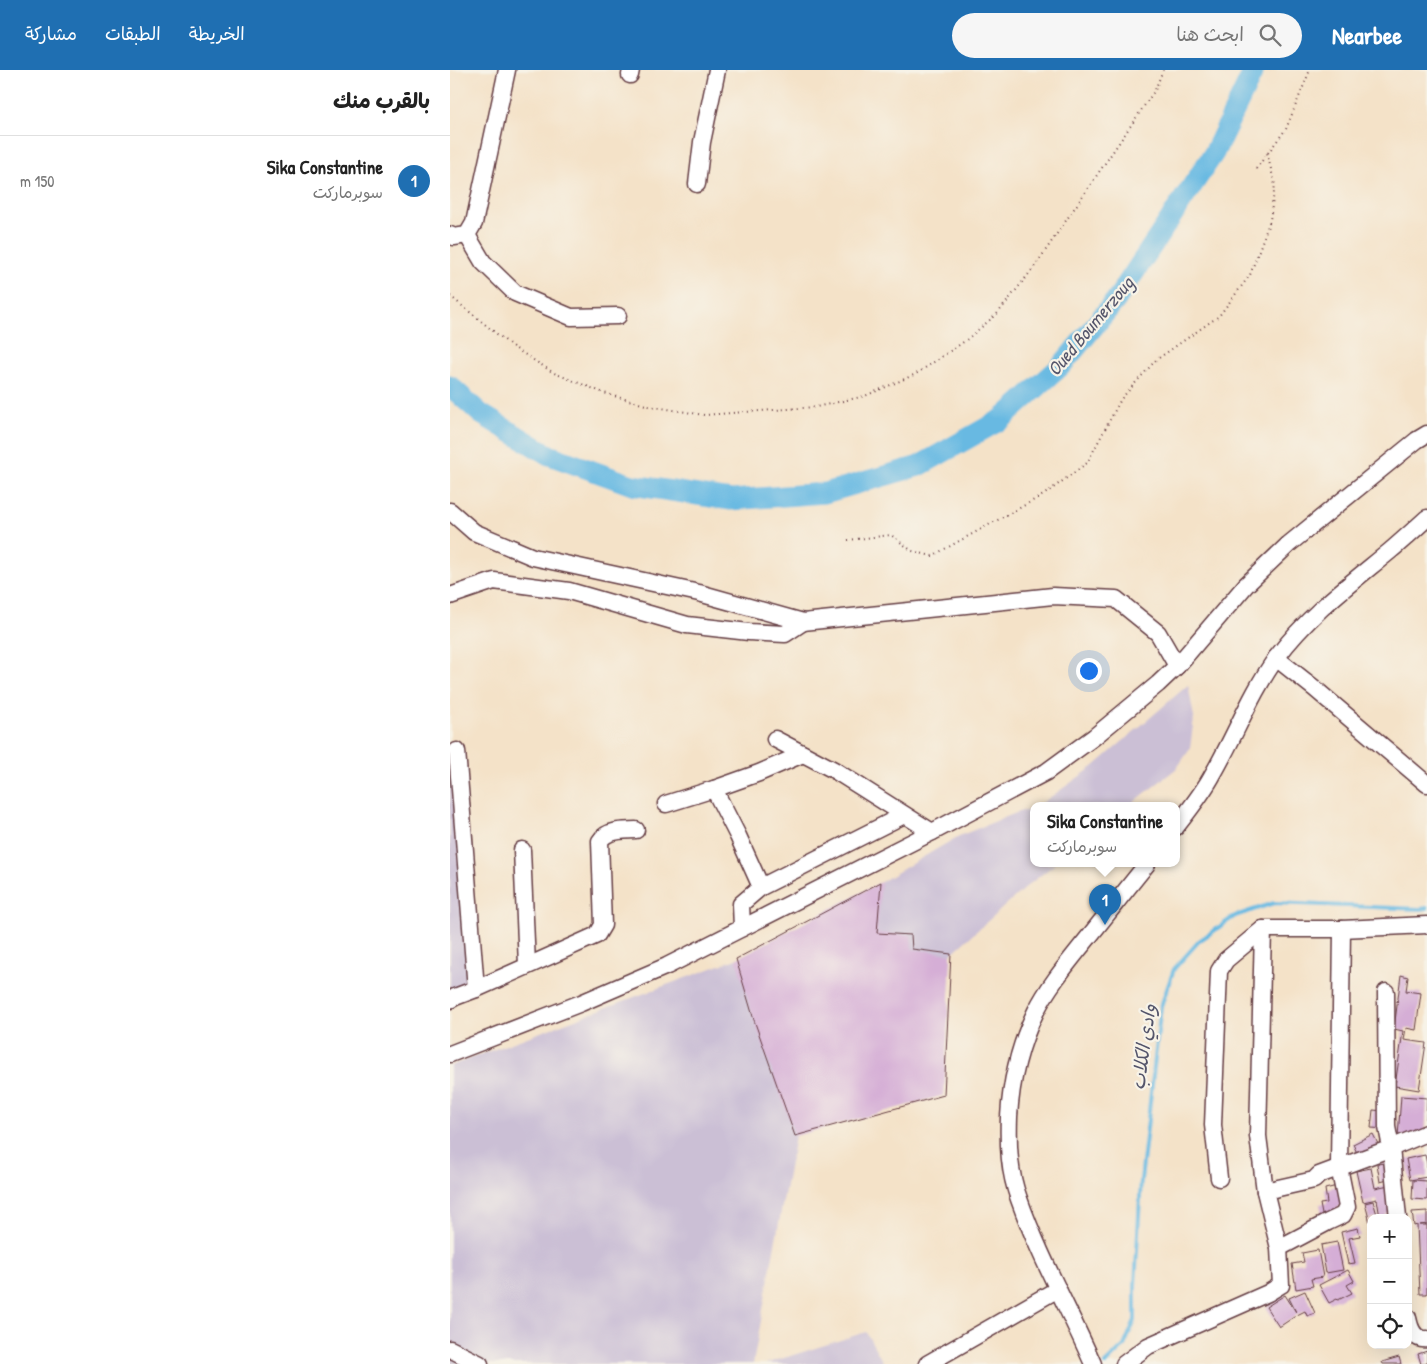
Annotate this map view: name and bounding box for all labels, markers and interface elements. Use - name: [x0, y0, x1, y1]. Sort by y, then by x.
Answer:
- search box: [952, 13, 1302, 58]
- text: Nearbee: [1332, 19, 1402, 51]
- text: مشاركة: [25, 21, 77, 46]
- text: الطبقات: [105, 21, 161, 46]
- text: الخريطة: [189, 21, 245, 46]
- text: ابحث هنا: [1176, 21, 1244, 47]
- icon: search: [1256, 21, 1284, 49]
- text: بالقرب منك: [333, 86, 430, 115]
- text: Sika Constantine: [267, 154, 383, 180]
- text: 150 m: [20, 170, 54, 192]
- text: 1: [411, 170, 417, 192]
- text: سوبرماركت: [313, 181, 383, 203]
- water label: Oued Boumerzoug: [1041, 270, 1140, 381]
- your location: [1076, 658, 1102, 684]
- popup: [1030, 802, 1180, 867]
- text: Sika Constantine: [1047, 808, 1163, 834]
- text: سوبرماركت: [1047, 835, 1117, 857]
- pin: 1: [1089, 884, 1121, 925]
- water label: وادي الكلاب: [1124, 1002, 1163, 1092]
- map controls: [1367, 1214, 1412, 1349]
- button: +: [1367, 1214, 1412, 1259]
- button: −: [1367, 1259, 1412, 1304]
- button: locate: [1367, 1304, 1412, 1349]

